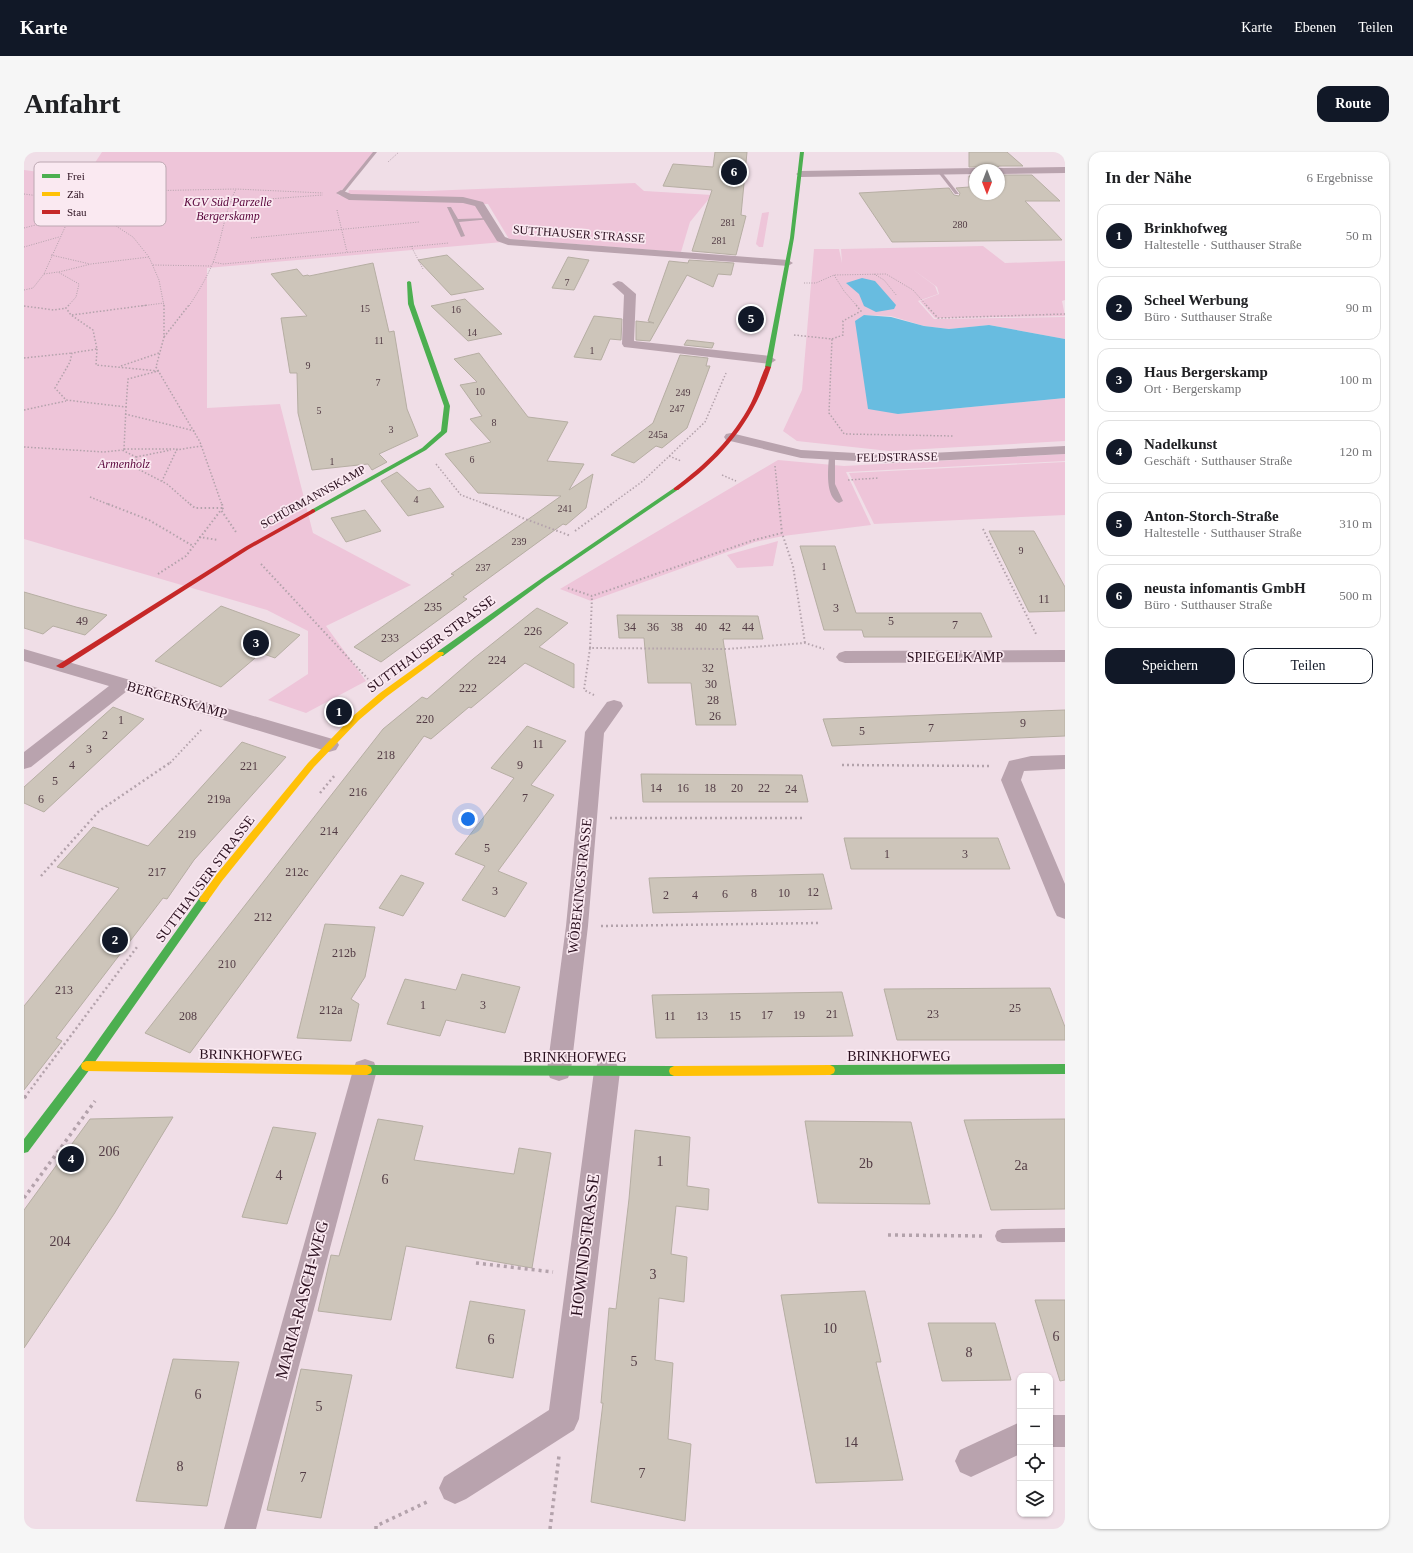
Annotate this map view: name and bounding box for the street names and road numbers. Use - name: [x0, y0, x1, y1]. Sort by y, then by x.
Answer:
- street label: SUTTHAUSER STRASSE: [512, 222, 646, 246]
- street label: FELDSTRASSE: [856, 449, 938, 465]
- street label: SCHÜRMANNSKAMP: [258, 462, 368, 532]
- street label: SUTTHAUSER STRASSE: [364, 593, 498, 695]
- street label: SPIEGELKAMP: [907, 650, 1003, 665]
- street label: BERGERSKAMP: [125, 679, 229, 722]
- street label: SUTTHAUSER STRASSE: [153, 813, 257, 945]
- street label: WÖBEKINGSTRASSE: [564, 817, 595, 954]
- street label: BRINKHOFWEG: [199, 1047, 303, 1063]
- street label: BRINKHOFWEG: [847, 1049, 951, 1064]
- street label: BRINKHOFWEG: [523, 1050, 627, 1065]
- street label: HOWINDSTRASSE: [567, 1173, 603, 1317]
- street label: MARIA-RASCH-WEG: [272, 1219, 332, 1381]

